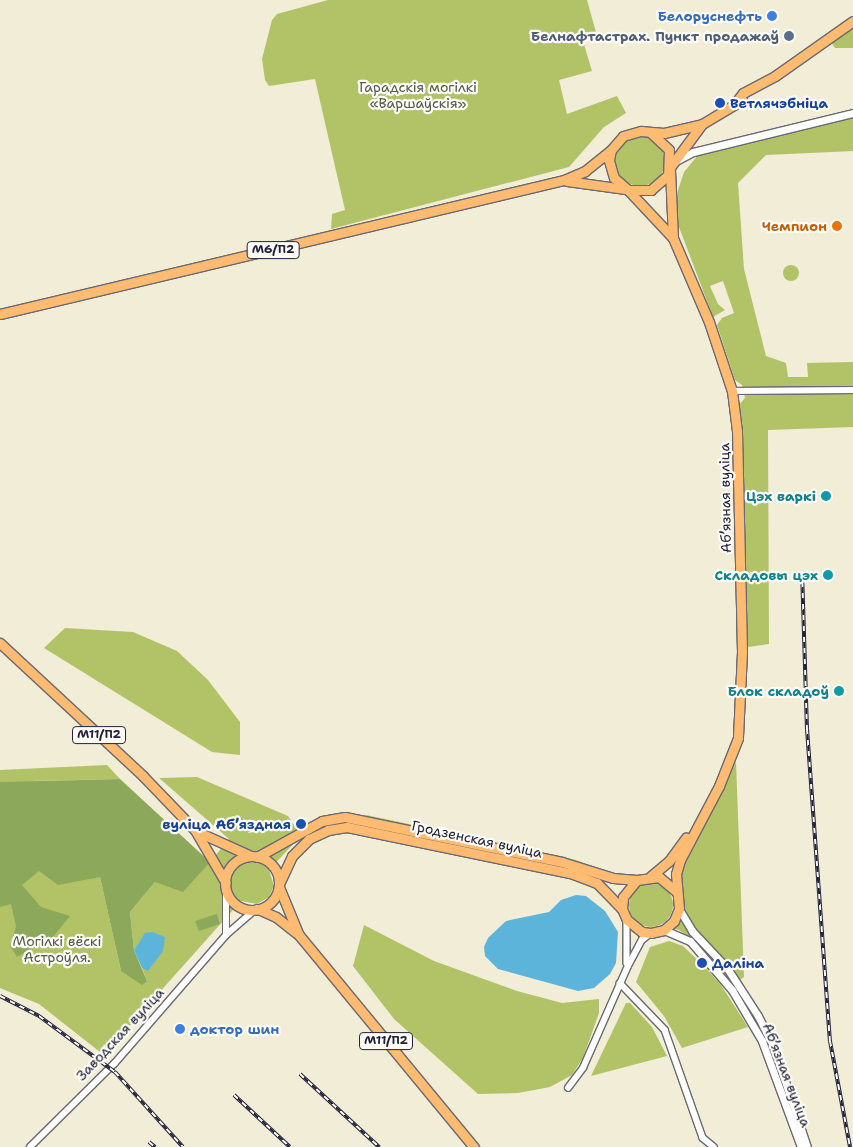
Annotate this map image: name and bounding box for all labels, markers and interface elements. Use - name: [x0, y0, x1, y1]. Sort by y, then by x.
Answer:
- place label: Белоруснефть: [657, 8, 762, 24]
- marker: Белоруснефть: [766, 10, 778, 22]
- place label: Белнафтастрах. Пункт продажаў: [531, 28, 779, 44]
- marker: Белнафтастрах. Пункт продажаў: [783, 30, 795, 42]
- park label: Гарадскія могілкі «Варшаўскія»: [359, 79, 477, 111]
- place label: Ветлячэбніца: [730, 95, 828, 111]
- marker: Ветлячэбніца: [714, 97, 726, 109]
- place label: Чемпион: [762, 218, 827, 234]
- marker: Чемпион: [831, 220, 843, 232]
- road number: М6/П2: [246, 240, 300, 260]
- street label: Абʼязная вуліца: [716, 443, 734, 553]
- place label: Цэх варкі: [746, 488, 816, 504]
- marker: Цэх варкі: [820, 490, 832, 502]
- place label: Складовы цэх: [715, 567, 818, 583]
- marker: Складовы цэх: [822, 569, 834, 581]
- place label: Блок складоў: [727, 683, 829, 699]
- marker: Блок складоў: [833, 685, 845, 697]
- road number: М11/П2: [72, 726, 126, 744]
- place label: вуліца Абʼяздная: [162, 816, 291, 832]
- street label: Гродзенская вуліца: [410, 817, 544, 861]
- marker: вуліца Абʼяздная: [295, 818, 307, 830]
- park label: Могілкі вёскі Астроўля.: [13, 933, 101, 966]
- place label: Даліна: [712, 955, 764, 971]
- marker: Даліна: [696, 957, 708, 969]
- street label: Заводская вуліца: [73, 984, 167, 1084]
- place label: доктор шин: [190, 1021, 279, 1037]
- street label: Абʼязная вуліца: [759, 1021, 815, 1129]
- marker: доктор шин: [174, 1023, 186, 1035]
- road number: М11/П2: [358, 1032, 414, 1050]

